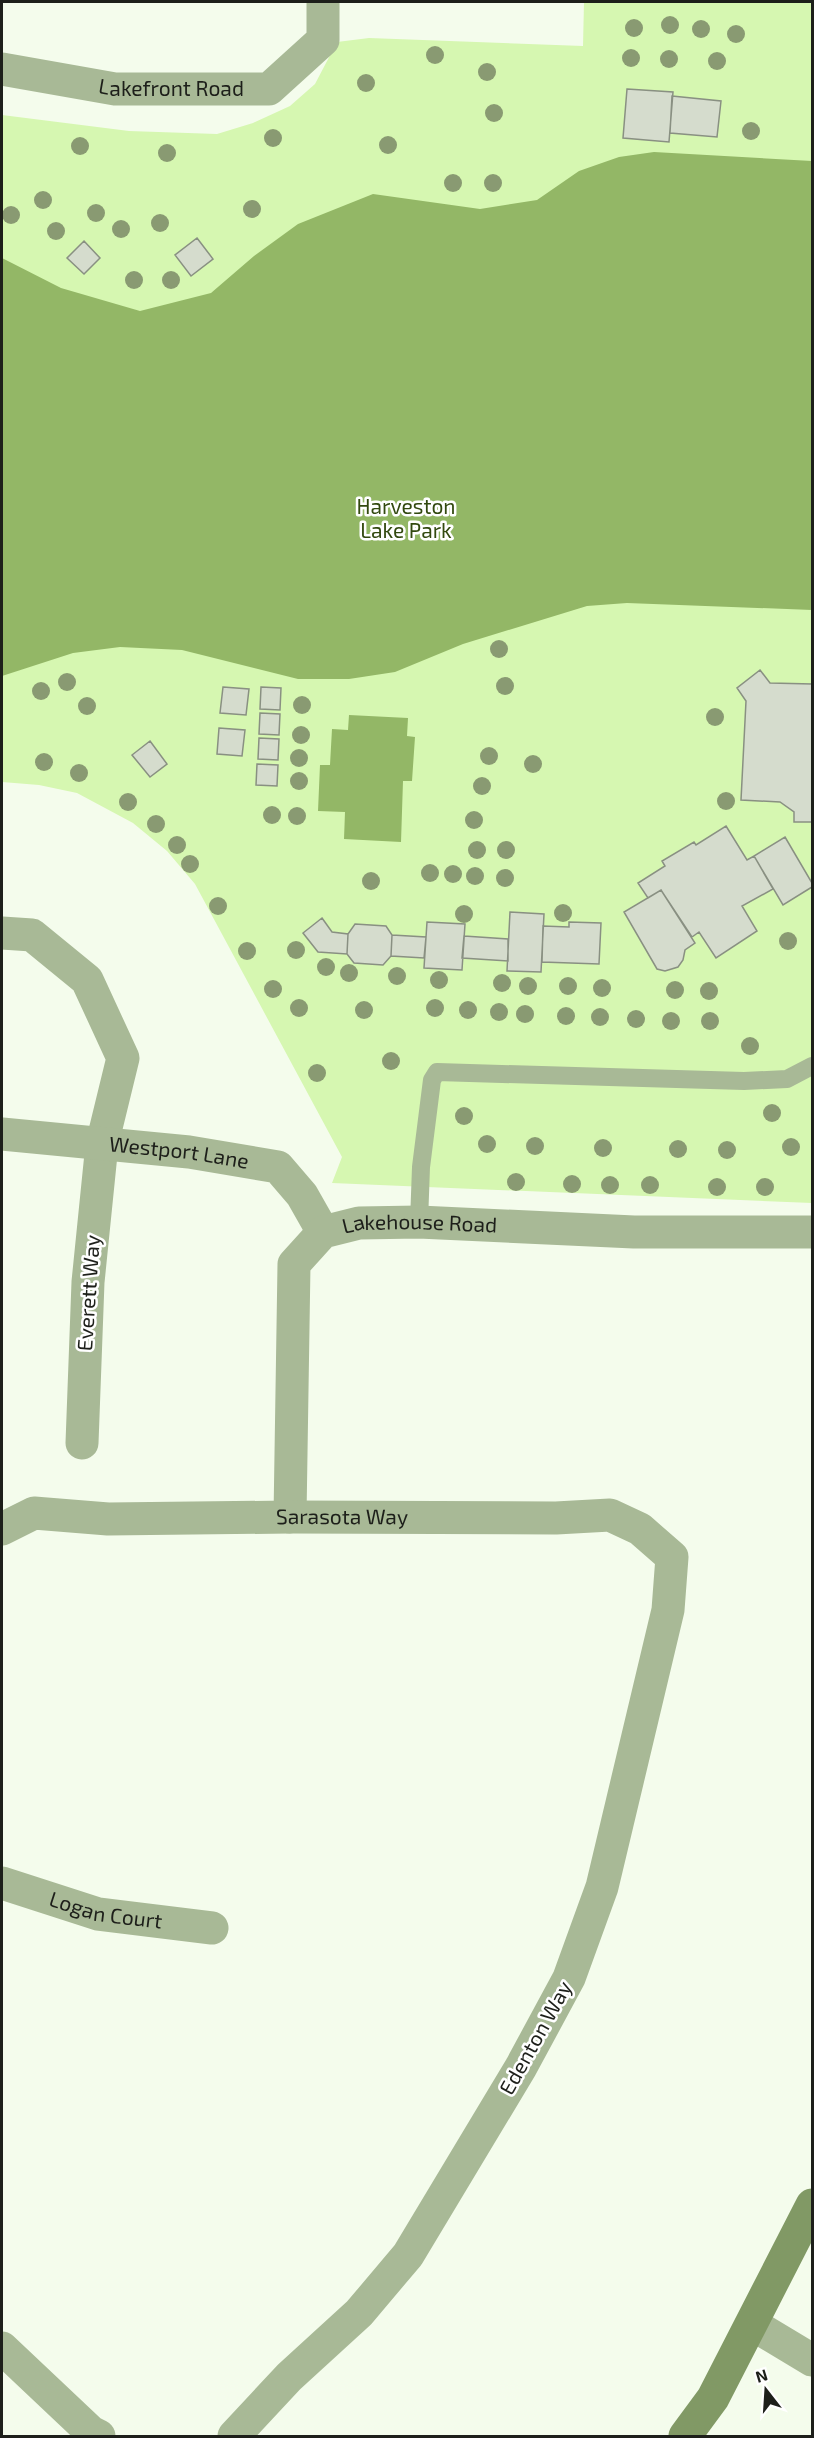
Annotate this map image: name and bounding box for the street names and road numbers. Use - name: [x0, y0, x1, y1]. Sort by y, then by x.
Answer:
- street label: Lakefront Road: [97, 72, 244, 100]
- street label: Westport Lane: [108, 1130, 251, 1173]
- street label: Lakehouse Road: [339, 1208, 498, 1238]
- street label: Everett Way: [71, 1234, 104, 1352]
- street label: Sarasota Way: [276, 1503, 408, 1528]
- street label: Logan Court: [47, 1885, 164, 1933]
- street label: Edenton Way: [493, 1976, 576, 2098]

